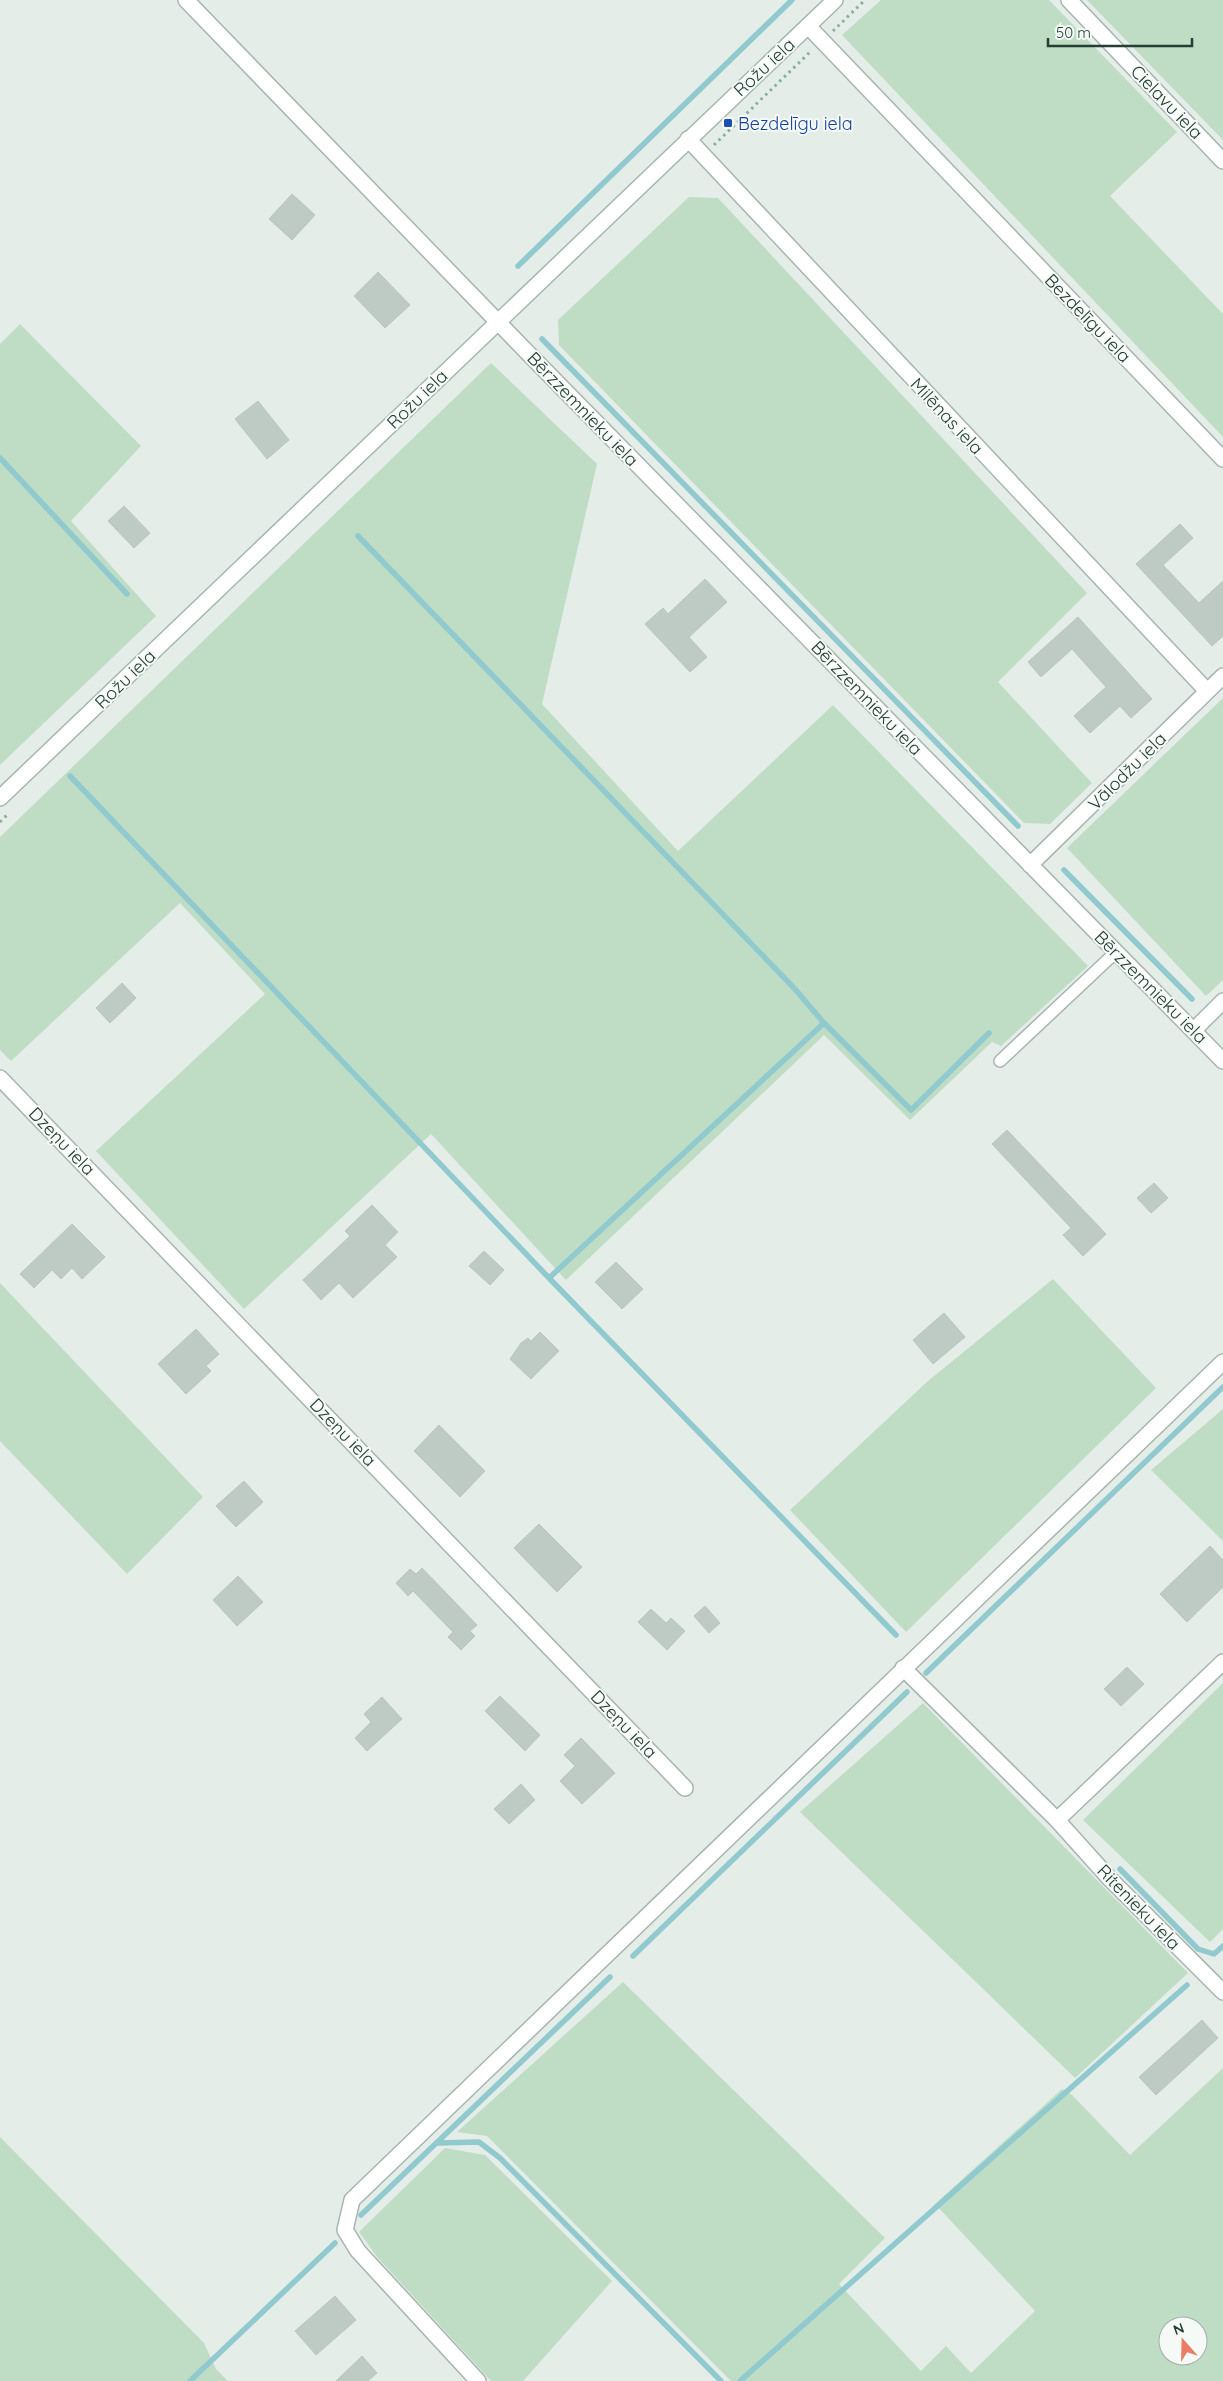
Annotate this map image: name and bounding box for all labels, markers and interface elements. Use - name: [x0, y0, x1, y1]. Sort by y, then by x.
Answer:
- scale bar: [1048, 15, 1192, 47]
- text: 50 m: [1056, 23, 1091, 42]
- street label: Rožu iela: [728, 33, 800, 101]
- street label: Cielavu iela: [1126, 60, 1208, 144]
- place label: Bezdelīgu iela: [738, 112, 853, 135]
- marker: Bezdelīgu iela: [722, 117, 734, 129]
- street label: Bezdelīgu iela: [1040, 269, 1136, 367]
- street label: Bērzzemnieku iela: [522, 347, 644, 471]
- street label: Rožu iela: [382, 364, 452, 434]
- street label: Milēnas iela: [906, 373, 988, 459]
- street label: Bērzzemnieku iela: [806, 636, 928, 760]
- street label: Rožu iela: [90, 644, 160, 714]
- street label: Vālodžu iela: [1083, 727, 1171, 815]
- street label: Bērzzemnieku iela: [1090, 926, 1212, 1048]
- street label: Dzeņu iela: [24, 1102, 100, 1180]
- street label: Dzeņu iela: [305, 1393, 381, 1471]
- street label: Dzeņu iela: [586, 1685, 662, 1763]
- street label: Ritenieku iela: [1092, 1859, 1186, 1955]
- north arrow: [1158, 2316, 1208, 2366]
- text: N: [1171, 2319, 1186, 2339]

